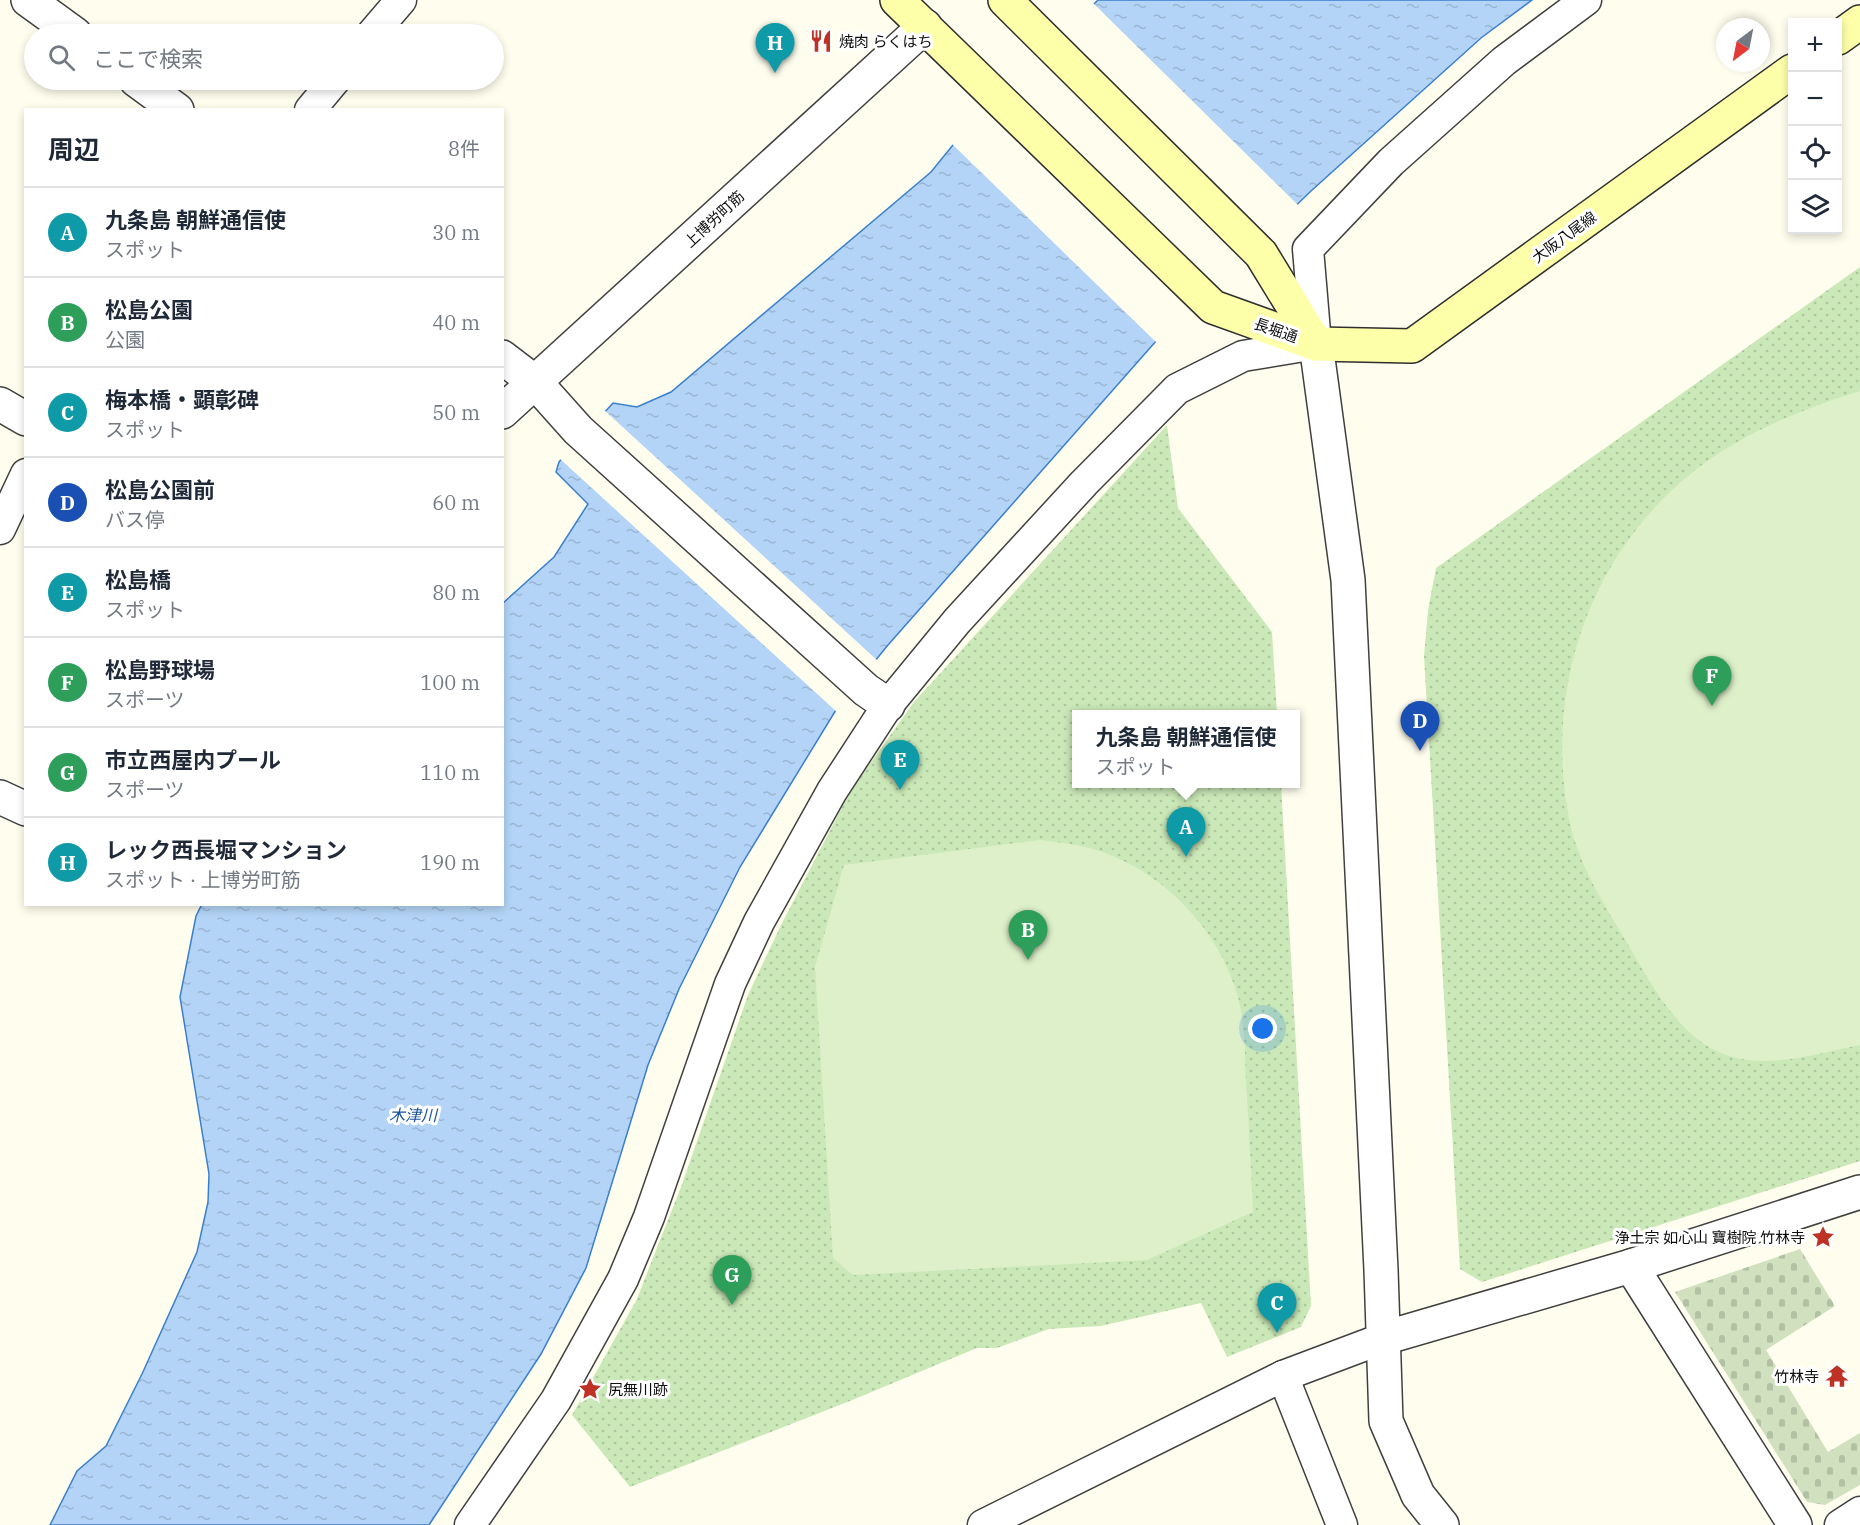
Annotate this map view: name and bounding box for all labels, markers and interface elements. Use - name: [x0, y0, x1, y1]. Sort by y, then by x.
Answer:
- north arrow: [1716, 18, 1770, 72]
- map controls: [1788, 18, 1842, 234]
- button: +: [1788, 18, 1842, 72]
- pin: H: [756, 23, 794, 73]
- search box: [24, 24, 504, 90]
- restaurant icon: 焼肉 らくはち: [808, 28, 834, 54]
- place label: 焼肉 らくはち: [839, 32, 932, 51]
- icon: search: [45, 41, 78, 74]
- text: ここで検索: [93, 44, 203, 73]
- button: −: [1788, 72, 1842, 126]
- button: locate: [1788, 126, 1842, 180]
- text: 周辺: [48, 132, 100, 166]
- text: 8件: [448, 135, 480, 162]
- button: layers: [1788, 180, 1842, 234]
- street label: 上博労町筋: [680, 186, 748, 252]
- text: 九条島 朝鮮通信使: [105, 205, 286, 234]
- street label: 大阪八尾線: [1528, 207, 1600, 267]
- text: A: [61, 219, 74, 246]
- text: 30 m: [432, 219, 480, 246]
- text: スポット: [105, 236, 185, 263]
- text: 松島公園: [105, 295, 193, 324]
- text: B: [60, 309, 75, 336]
- text: 40 m: [432, 309, 480, 336]
- street label: 長堀通: [1252, 314, 1300, 346]
- text: 公園: [105, 326, 145, 353]
- text: 梅本橋・顕彰碑: [105, 385, 259, 414]
- text: C: [61, 399, 74, 426]
- text: 50 m: [432, 399, 480, 426]
- text: スポット: [105, 416, 185, 443]
- text: 松島公園前: [105, 475, 215, 504]
- text: D: [60, 489, 75, 516]
- text: 60 m: [432, 489, 480, 516]
- text: バス停: [105, 506, 165, 533]
- text: 松島橋: [105, 565, 171, 594]
- text: E: [61, 579, 74, 606]
- text: 80 m: [432, 579, 480, 606]
- text: スポット: [105, 596, 185, 623]
- text: 松島野球場: [105, 655, 215, 684]
- pin: F: [1692, 656, 1732, 706]
- text: F: [61, 669, 74, 696]
- text: 100 m: [420, 669, 480, 696]
- text: スポーツ: [105, 686, 185, 713]
- pin: D: [1400, 702, 1440, 751]
- popup: [1072, 710, 1300, 788]
- text: 九条島 朝鮮通信使: [1095, 722, 1277, 751]
- pin: E: [880, 740, 920, 790]
- text: 市立西屋内プール: [105, 745, 281, 774]
- text: スポット: [1095, 753, 1175, 780]
- text: G: [60, 759, 75, 786]
- text: 110 m: [420, 759, 480, 786]
- text: スポーツ: [105, 776, 185, 803]
- pin: A: [1166, 808, 1206, 857]
- text: レック西長堀マンション: [105, 835, 347, 864]
- text: H: [59, 849, 76, 876]
- text: 190 m: [420, 849, 480, 876]
- text: スポット · 上博労町筋: [105, 866, 301, 893]
- pin: B: [1008, 910, 1048, 960]
- your location: [1248, 1014, 1277, 1043]
- water label: 木津川: [389, 1105, 439, 1125]
- place icon: 浄土宗 如心山 寶樹院 竹林寺: [1810, 1224, 1836, 1250]
- place label: 浄土宗 如心山 寶樹院 竹林寺: [1615, 1228, 1805, 1247]
- pin: G: [712, 1256, 752, 1305]
- pin: C: [1258, 1284, 1296, 1333]
- temple icon: 竹林寺: [1824, 1363, 1850, 1389]
- place label: 竹林寺: [1774, 1367, 1819, 1386]
- place icon: 尻無川跡: [577, 1376, 603, 1402]
- place label: 尻無川跡: [608, 1380, 668, 1399]

